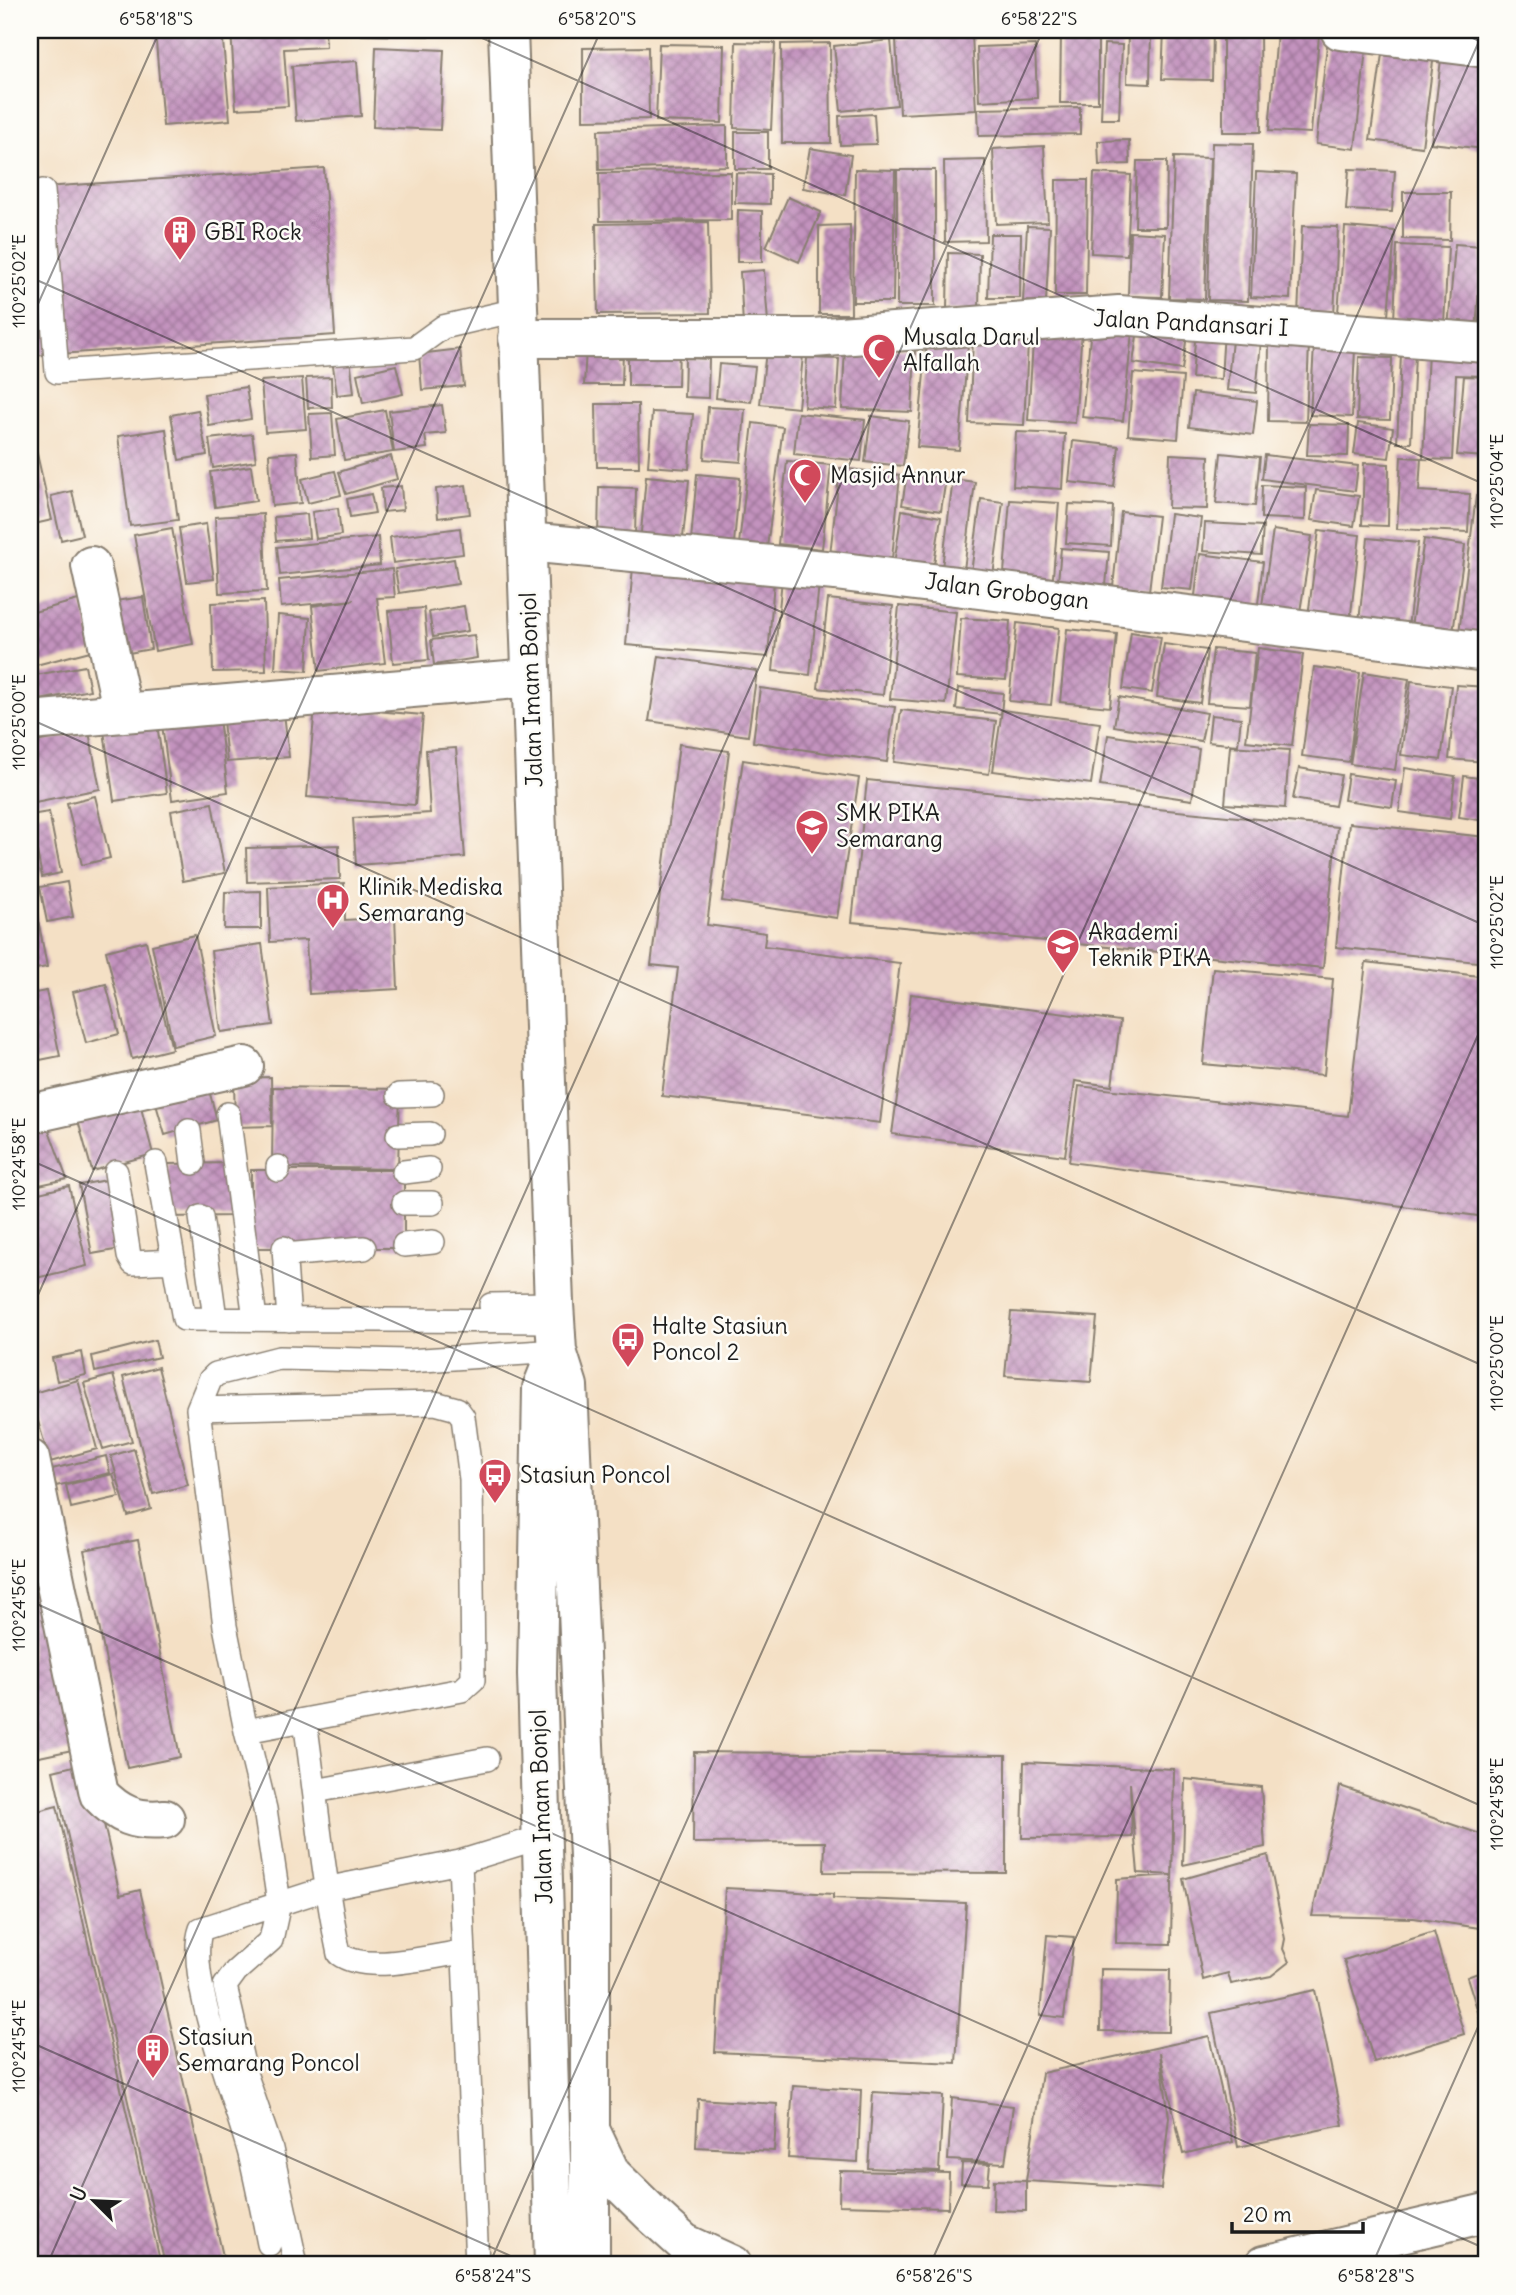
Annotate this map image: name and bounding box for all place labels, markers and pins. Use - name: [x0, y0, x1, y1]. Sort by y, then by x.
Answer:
- building icon: GBI Rock: [161, 213, 199, 262]
- place label: GBI Rock: [204, 217, 302, 246]
- place label: Musala Darul Alfallah: [903, 322, 1040, 377]
- mosque icon: Musala Darul Alfallah: [860, 331, 898, 380]
- mosque icon: Masjid Annur: [786, 456, 824, 505]
- place label: Masjid Annur: [830, 460, 966, 489]
- place label: SMK PIKA Semarang: [836, 798, 943, 853]
- school or university icon: SMK PIKA Semarang: [793, 807, 831, 856]
- place label: Klinik Mediska Semarang: [358, 872, 503, 927]
- hospital icon: Klinik Mediska Semarang: [314, 881, 352, 930]
- place label: Akademi Teknik PIKA: [1088, 917, 1211, 972]
- school or university icon: Akademi Teknik PIKA: [1044, 926, 1082, 975]
- place label: Halte Stasiun Poncol 2: [652, 1311, 788, 1366]
- bus stop icon: Halte Stasiun Poncol 2: [609, 1320, 647, 1369]
- bus stop icon: Stasiun Poncol: [476, 1456, 514, 1505]
- place label: Stasiun Poncol: [520, 1460, 670, 1489]
- place label: Stasiun Semarang Poncol: [178, 2022, 360, 2077]
- building icon: Stasiun Semarang Poncol: [134, 2031, 172, 2080]

